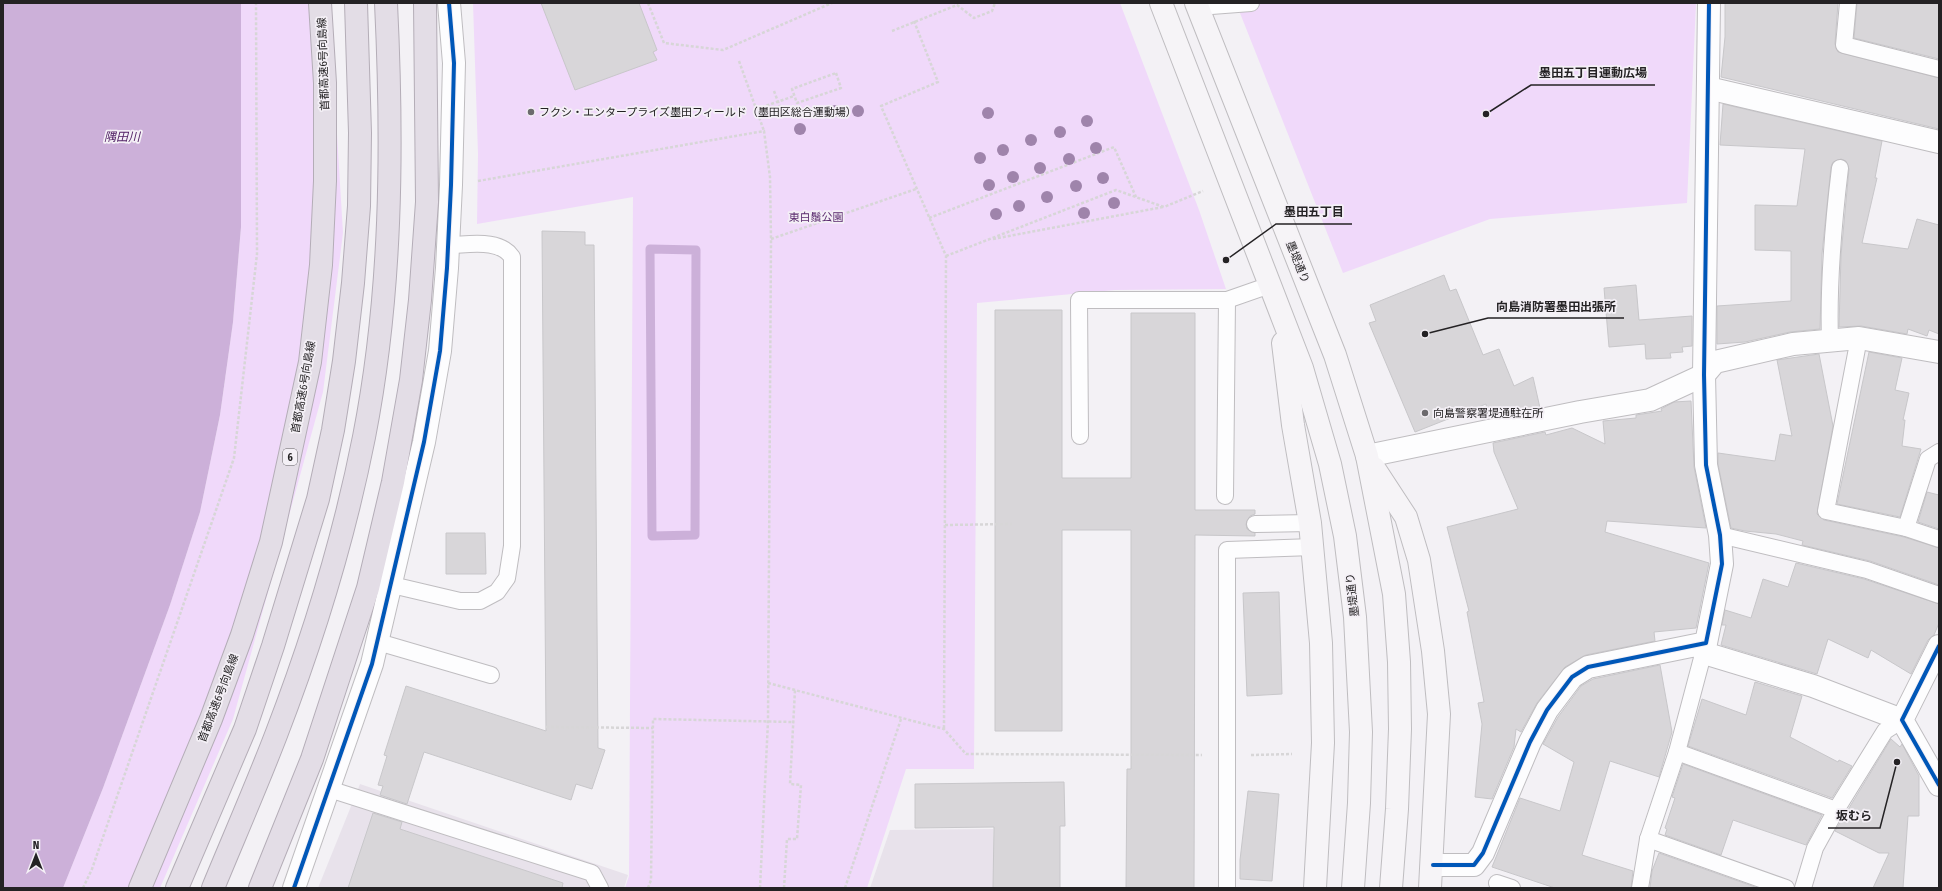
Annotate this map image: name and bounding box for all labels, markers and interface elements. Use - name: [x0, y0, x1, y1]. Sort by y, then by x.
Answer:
- street label: 首都高速6号向島線: [315, 17, 332, 111]
- callout: 墨田五丁目運動広場: [1531, 61, 1655, 85]
- text: 墨田五丁目運動広場: [1539, 66, 1647, 80]
- place label: フクシ・エンタープライズ墨田フィールド（墨田区総合運動場）: [539, 106, 857, 119]
- marker: フクシ・エンタープライズ墨田フィールド（墨田区総合運動場）: [526, 107, 536, 117]
- water label: 隅田川: [104, 130, 142, 144]
- callout: 墨田五丁目: [1276, 200, 1352, 224]
- text: 墨田五丁目: [1284, 205, 1344, 219]
- park label: 東白鬚公園: [789, 211, 844, 224]
- street label: 墨堤通り: [1283, 239, 1312, 285]
- callout: 向島消防署墨田出張所: [1488, 294, 1624, 318]
- text: 向島消防署墨田出張所: [1496, 300, 1616, 314]
- street label: 首都高速6号向島線: [289, 340, 318, 434]
- place label: 向島警察署堤通駐在所: [1433, 407, 1544, 420]
- marker: 向島警察署堤通駐在所: [1420, 408, 1430, 418]
- road number: 6: [283, 449, 297, 465]
- street label: 墨堤通り: [1343, 572, 1362, 618]
- street label: 首都高速6号向島線: [196, 652, 241, 744]
- callout: 坂むら: [1828, 804, 1880, 828]
- text: 坂むら: [1836, 809, 1872, 823]
- north arrow: [16, 835, 56, 875]
- text: N: [33, 839, 39, 852]

